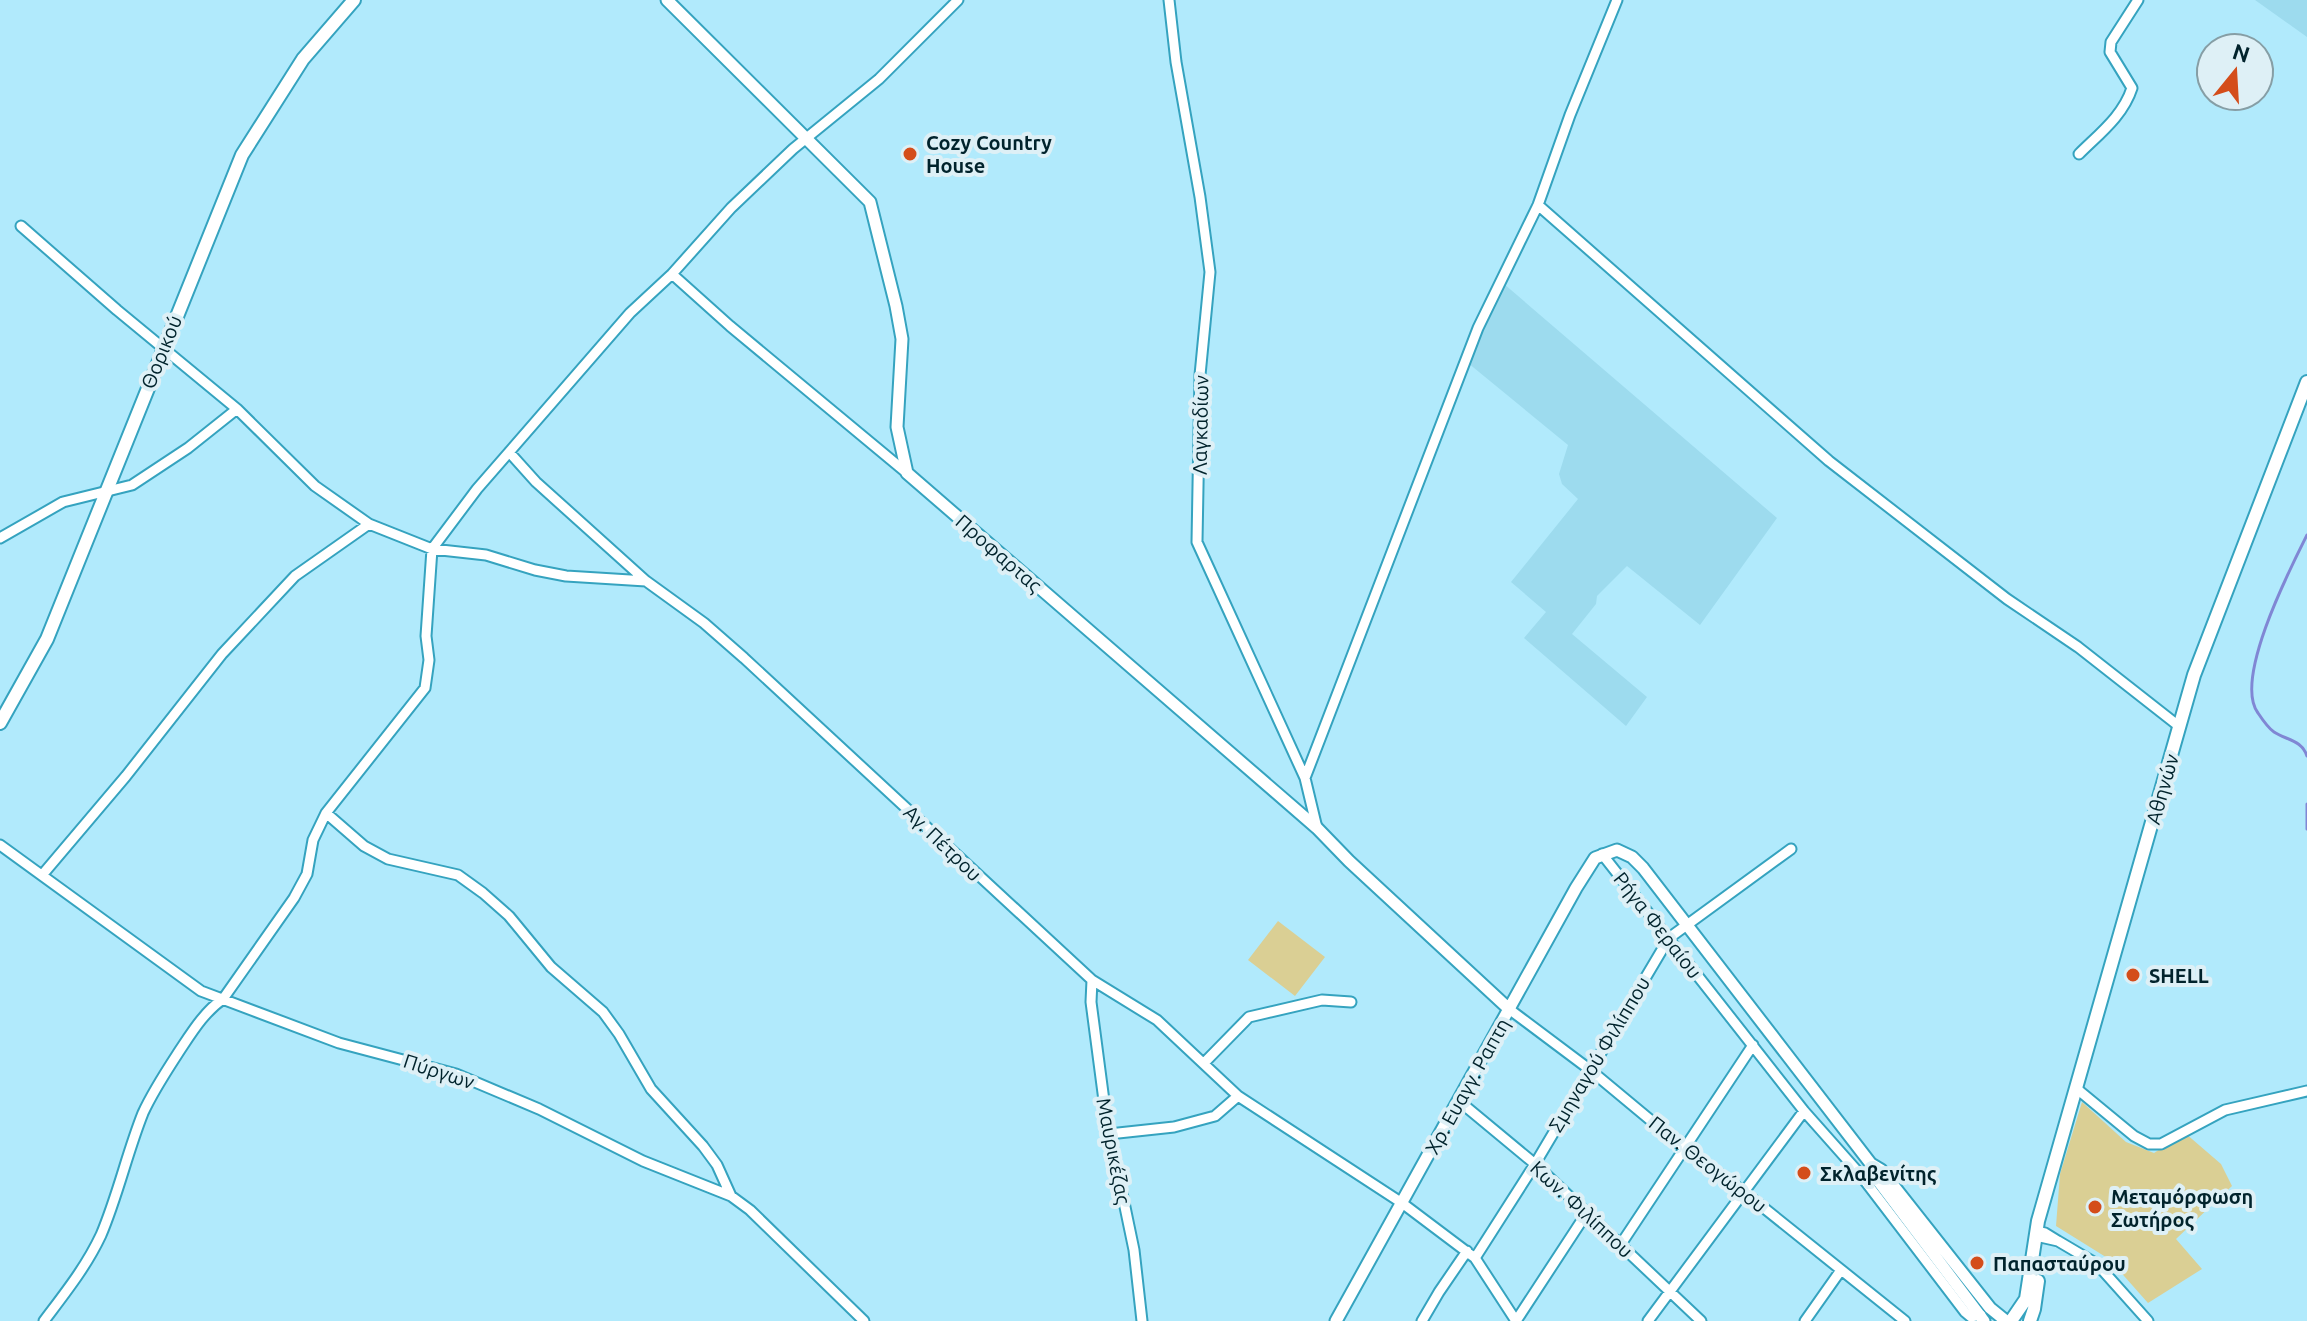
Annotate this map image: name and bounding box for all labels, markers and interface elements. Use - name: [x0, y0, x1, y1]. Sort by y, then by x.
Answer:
- north arrow: [2195, 32, 2275, 112]
- text: N: [2230, 38, 2253, 67]
- place label: Cozy Country House: [926, 131, 1052, 177]
- marker: Cozy Country House: [901, 145, 919, 163]
- street label: Θορικού: [136, 312, 186, 392]
- street label: Λαγκαδίων: [1188, 375, 1212, 475]
- street label: Προφαρτας: [951, 510, 1047, 596]
- street label: Αθηνών: [2141, 751, 2183, 827]
- street label: Αγ. Πέτρου: [899, 800, 987, 886]
- street label: Ρήγα Φεραίου: [1609, 867, 1707, 983]
- place label: SHELL: [2149, 964, 2209, 987]
- marker: SHELL: [2124, 966, 2142, 984]
- street label: Σμηναγού Φιλίππου: [1544, 972, 1654, 1136]
- street label: Χρ. Ευαγγ. Ραπτη: [1420, 1014, 1514, 1158]
- street label: Πύργων: [401, 1049, 478, 1093]
- street label: Μαυρικέζας: [1092, 1096, 1136, 1206]
- street label: Παν. Θεογώρου: [1645, 1111, 1771, 1217]
- street label: Κων. Φιλίππου: [1526, 1156, 1638, 1262]
- place label: Σκλαβενίτης: [1820, 1162, 1937, 1185]
- marker: Σκλαβενίτης: [1795, 1164, 1813, 1182]
- place label: Μεταμόρφωση Σωτήρος: [2111, 1185, 2253, 1231]
- marker: Μεταμόρφωση Σωτήρος: [2086, 1198, 2104, 1216]
- place label: Παπασταύρου: [1993, 1252, 2126, 1275]
- marker: Παπασταύρου: [1968, 1254, 1986, 1272]

